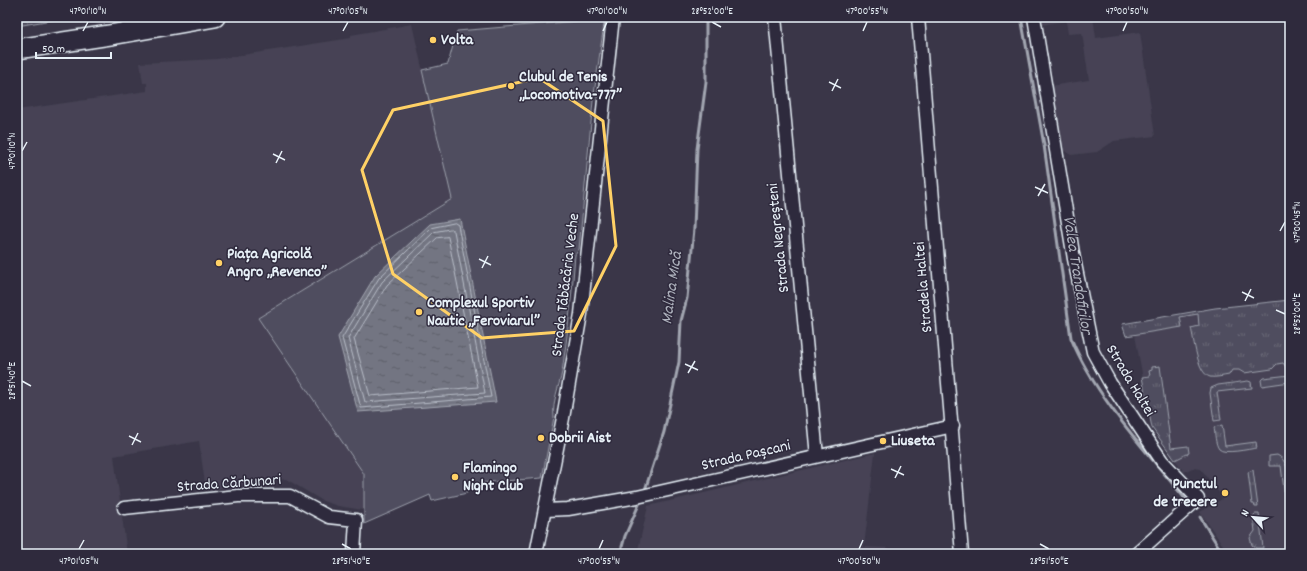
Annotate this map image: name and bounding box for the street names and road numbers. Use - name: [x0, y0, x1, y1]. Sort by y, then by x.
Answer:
- street label: Strada Negreșteni: [762, 182, 796, 294]
- street label: Strada Tăbăcăria Veche: [546, 212, 586, 358]
- street label: Stradela Haltei: [909, 240, 939, 333]
- street label: Strada Haltei: [1099, 341, 1161, 421]
- street label: Strada Pașcani: [699, 435, 793, 477]
- street label: Strada Cărbunari: [176, 469, 282, 499]

